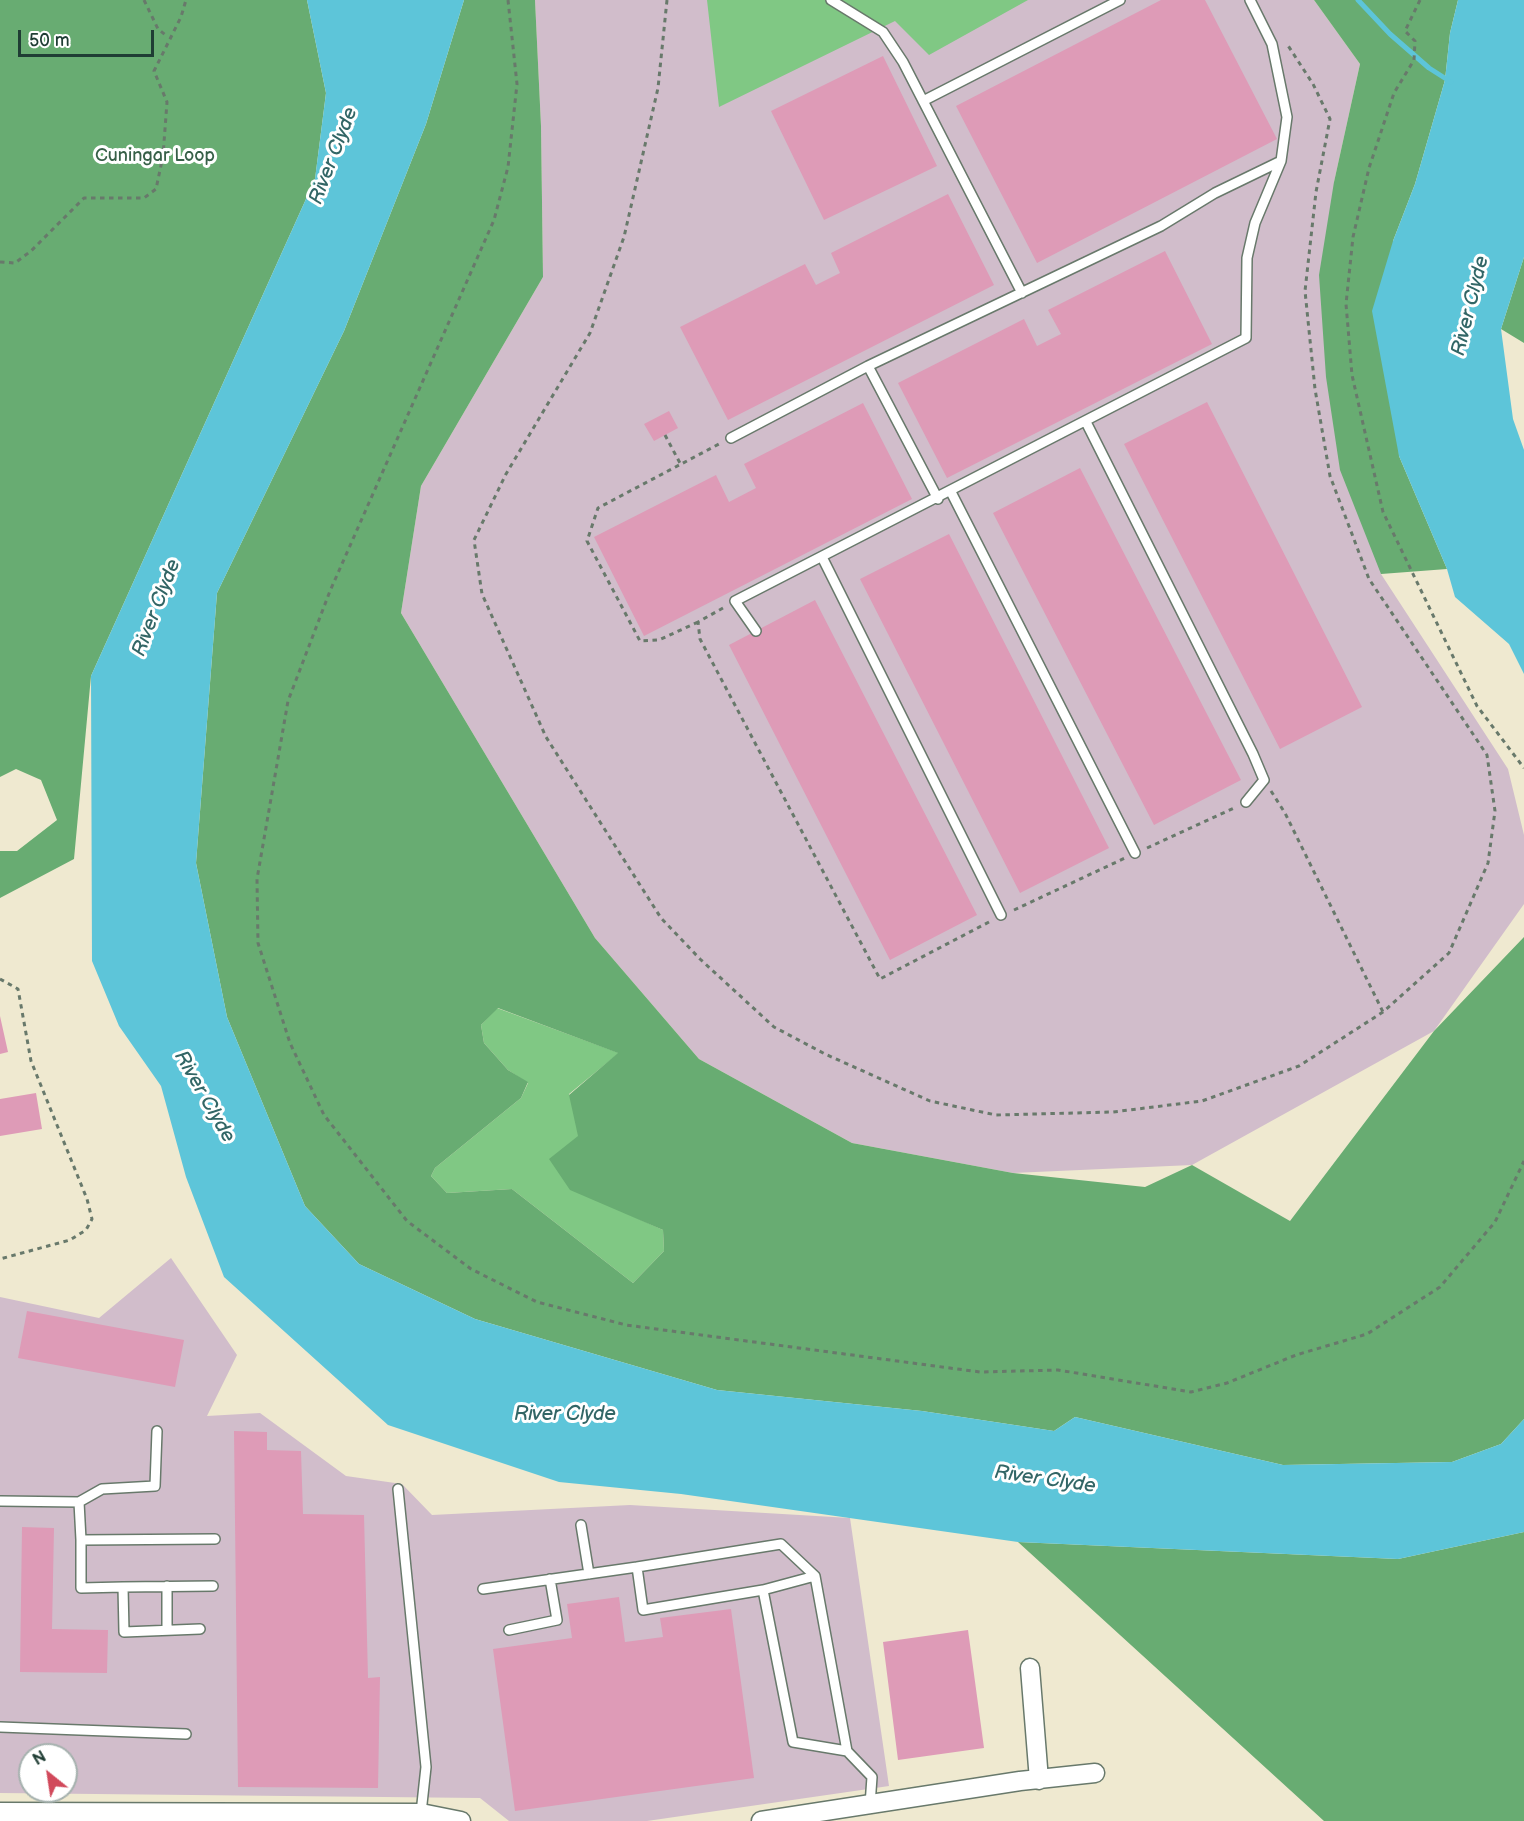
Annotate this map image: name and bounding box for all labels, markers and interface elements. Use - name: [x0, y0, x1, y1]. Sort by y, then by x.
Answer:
- scale bar: [21, 18, 158, 56]
- text: 50 m: [29, 30, 70, 51]
- water label: River Clyde: [305, 104, 363, 208]
- park label: Cuningar Loop: [95, 145, 215, 167]
- water label: River Clyde: [1447, 254, 1495, 358]
- water label: River Clyde: [128, 556, 186, 660]
- water label: River Clyde: [168, 1047, 240, 1147]
- water label: River Clyde: [514, 1403, 616, 1427]
- water label: River Clyde: [993, 1461, 1097, 1499]
- north arrow: [18, 1743, 78, 1803]
- text: N: [30, 1747, 50, 1770]

